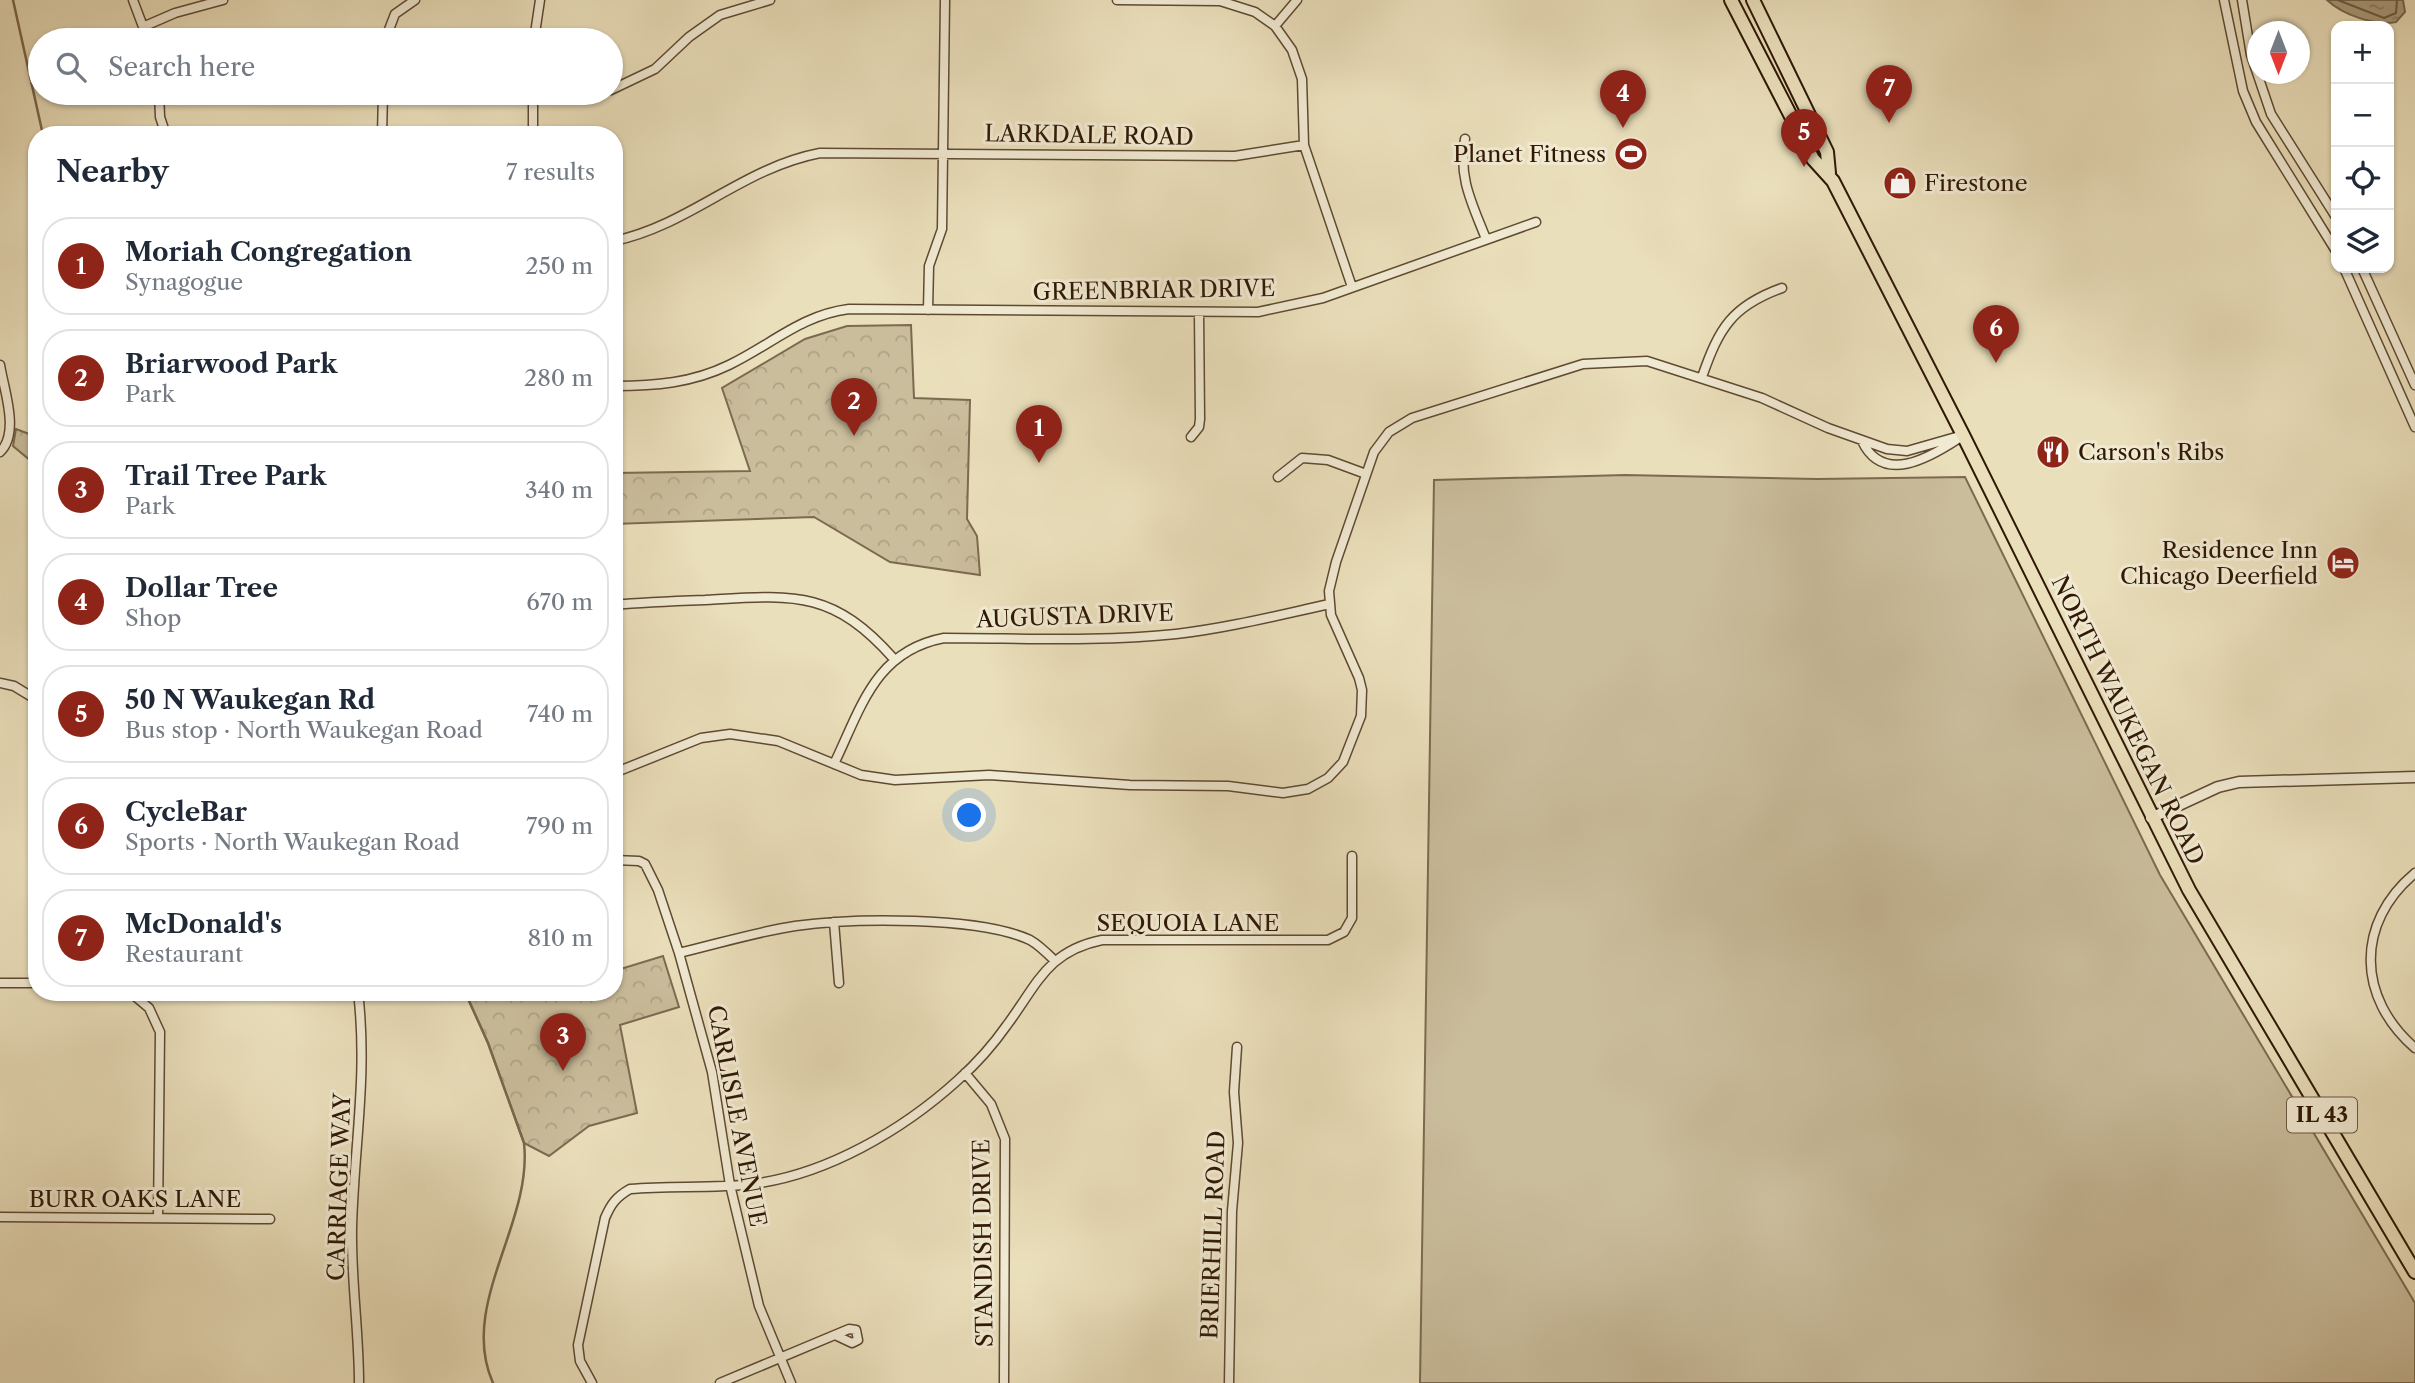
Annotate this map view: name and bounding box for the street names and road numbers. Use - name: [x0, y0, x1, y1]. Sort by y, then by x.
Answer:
- street label: LARKDALE ROAD: [984, 119, 1194, 151]
- street label: GREENBRIAR DRIVE: [1032, 274, 1276, 306]
- street label: NORTH WAUKEGAN ROAD: [2046, 571, 2210, 869]
- street label: AUGUSTA DRIVE: [975, 599, 1174, 633]
- street label: SEQUOIA LANE: [1097, 909, 1279, 937]
- street label: CARLISLE AVENUE: [702, 1003, 772, 1229]
- street label: CARRIAGE WAY: [322, 1092, 356, 1281]
- road number: IL 43: [2287, 1098, 2357, 1132]
- street label: BRIERHILL ROAD: [1195, 1130, 1231, 1340]
- street label: STANDISH DRIVE: [967, 1139, 999, 1347]
- street label: BURR OAKS LANE: [29, 1185, 241, 1213]

